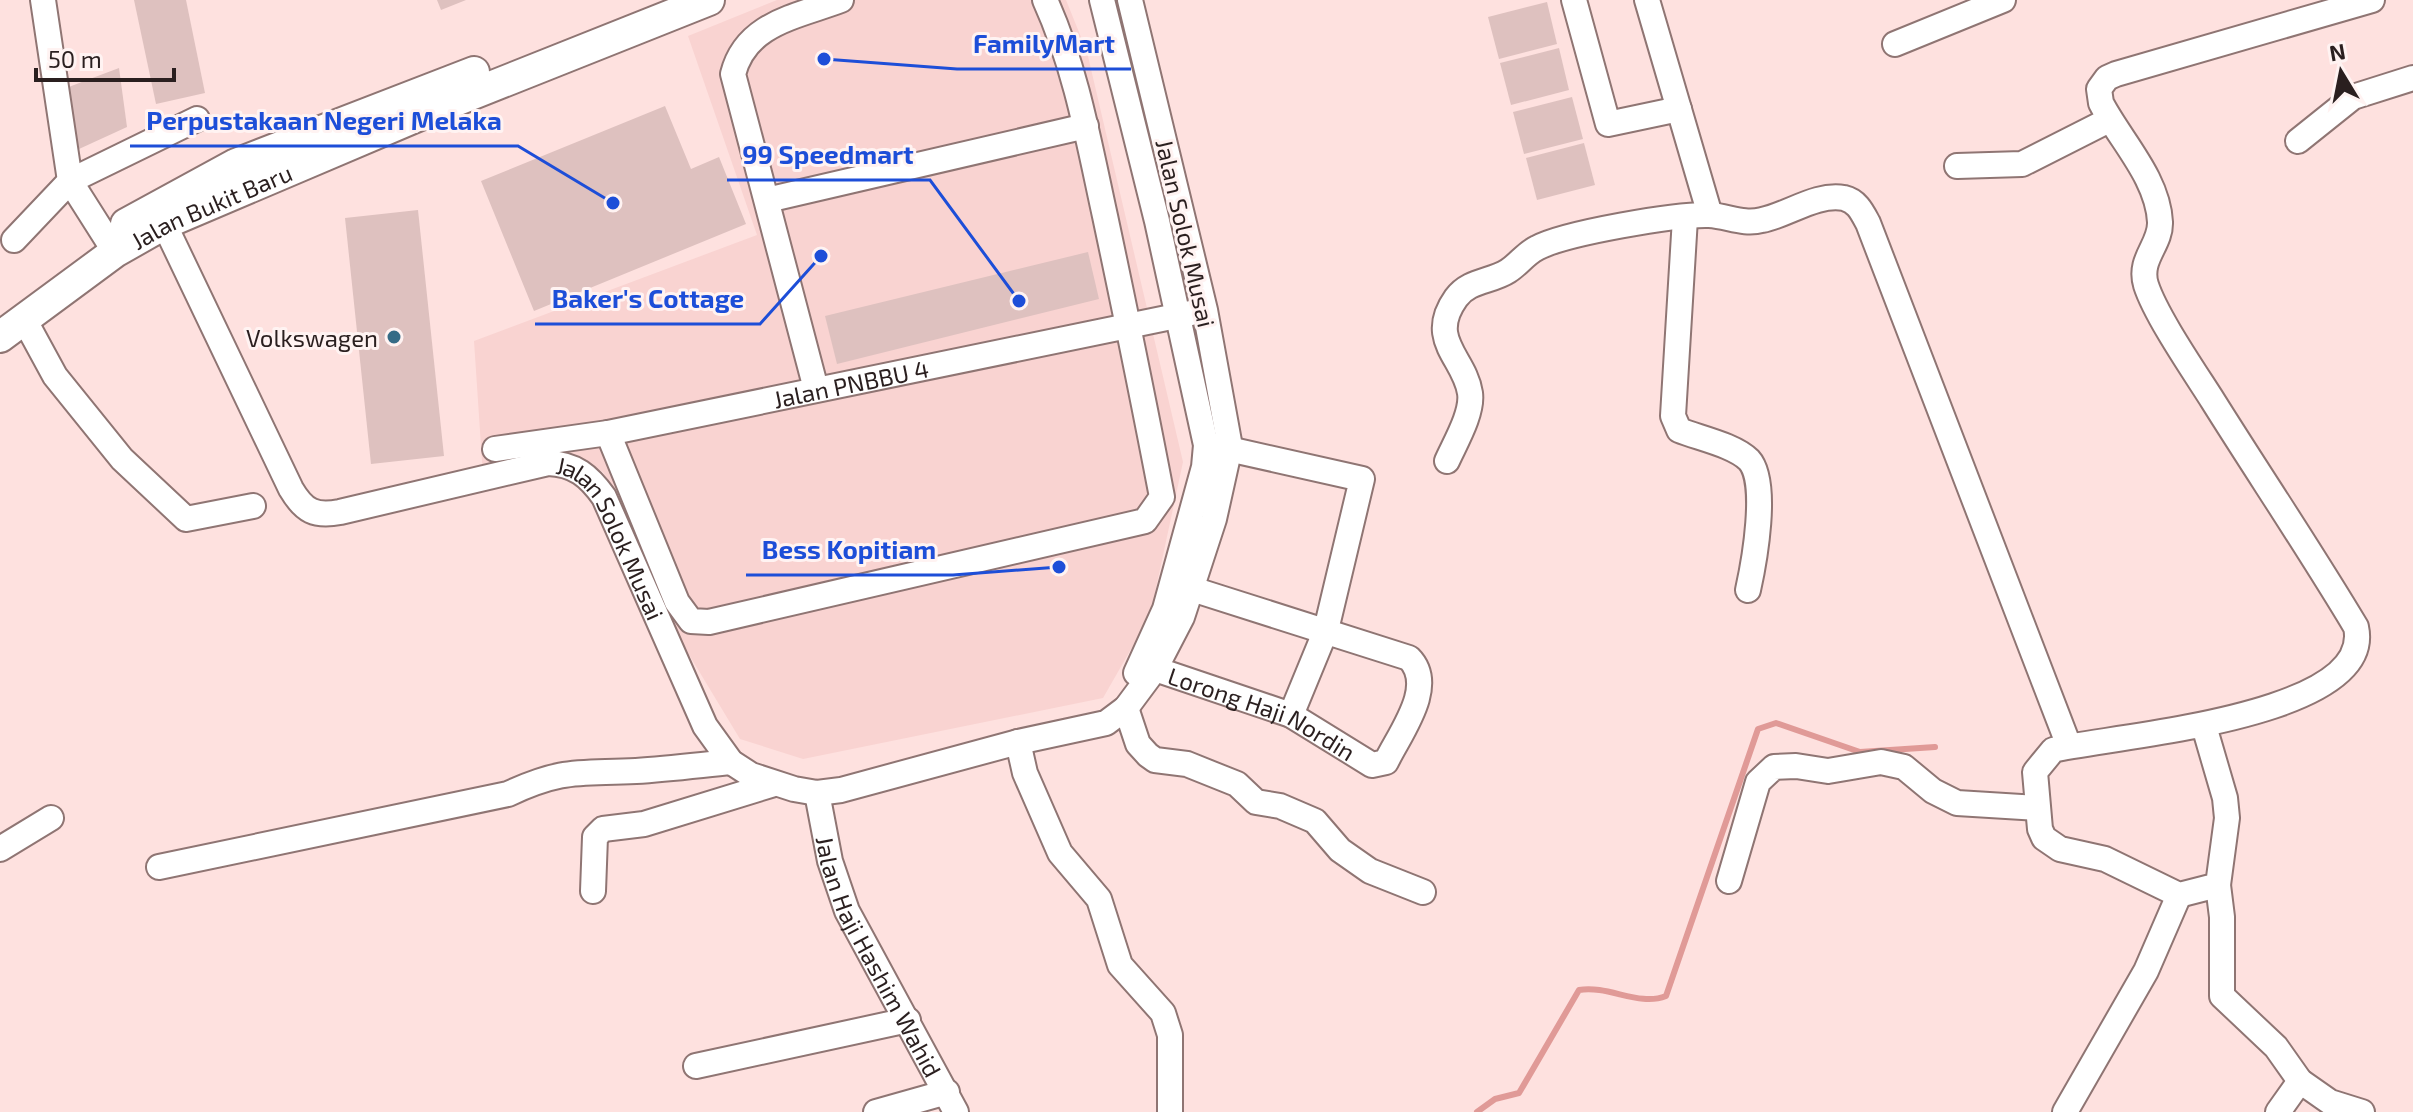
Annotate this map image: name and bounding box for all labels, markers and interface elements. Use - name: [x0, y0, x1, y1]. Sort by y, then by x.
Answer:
- callout: FamilyMart: [957, 19, 1131, 69]
- text: FamilyMart: [973, 27, 1115, 59]
- scale bar: [36, 32, 174, 82]
- north arrow: [2301, 32, 2381, 112]
- text: N: [2327, 37, 2347, 66]
- text: 50 m: [48, 44, 102, 73]
- callout: Perpustakaan Negeri Melaka: [130, 96, 518, 146]
- text: Perpustakaan Negeri Melaka: [146, 104, 502, 135]
- callout: 99 Speedmart: [727, 130, 930, 180]
- street label: Jalan Solok Musai: [1150, 136, 1222, 330]
- text: 99 Speedmart: [742, 138, 914, 169]
- street label: Jalan Bukit Baru: [125, 157, 296, 255]
- callout: Baker's Cottage: [535, 274, 760, 324]
- text: Baker's Cottage: [552, 282, 744, 313]
- place label: Volkswagen: [246, 323, 378, 352]
- marker: Volkswagen: [385, 328, 403, 346]
- street label: Jalan PNBBU 4: [770, 353, 931, 413]
- street label: Jalan Solok Musai: [554, 449, 671, 624]
- callout: Bess Kopitiam: [746, 525, 953, 575]
- text: Bess Kopitiam: [762, 533, 936, 564]
- street label: Lorong Haji Nordin: [1165, 660, 1361, 766]
- street label: Jalan Haji Hashim Wahid: [811, 833, 948, 1082]

